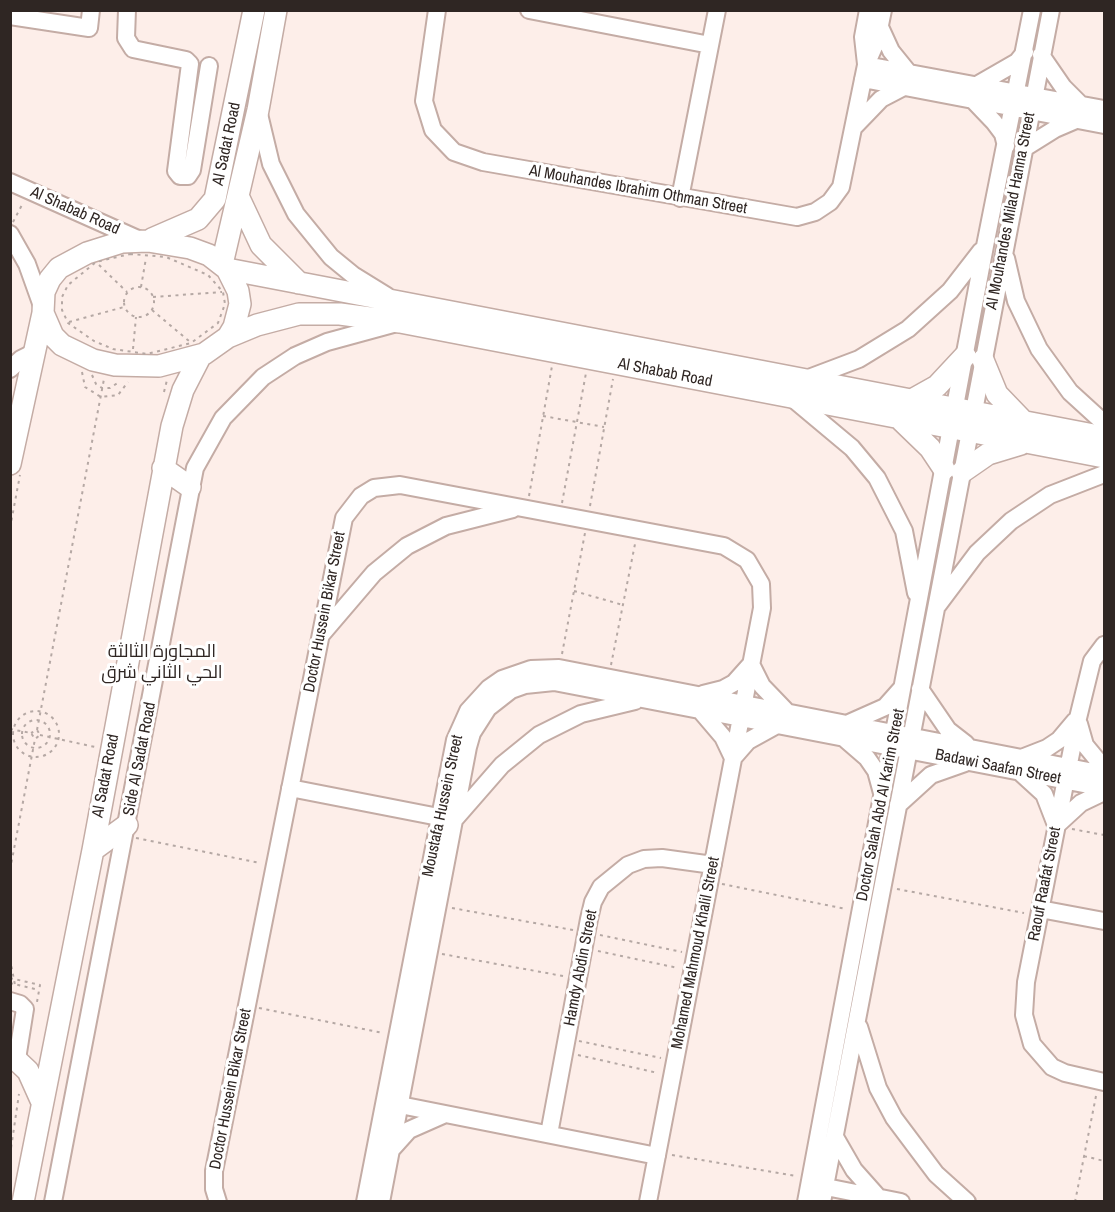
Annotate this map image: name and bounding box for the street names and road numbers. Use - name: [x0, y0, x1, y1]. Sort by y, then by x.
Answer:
- street label: Al Sadat Road: [209, 101, 245, 187]
- street label: Al Mouhandes Milad Hanna Street: [982, 111, 1040, 311]
- street label: Al Mouhandes Ibrahim Othman Street: [528, 161, 748, 219]
- street label: Al Shabab Road: [27, 183, 123, 239]
- street label: Al Shabab Road: [616, 354, 714, 392]
- street label: Doctor Hussein Bikar Street: [300, 530, 350, 694]
- street label: Side Al Sadat Road: [120, 701, 160, 817]
- street label: Doctor Salah Abd Al Karim Street: [853, 707, 909, 903]
- street label: Al Sadat Road: [89, 733, 123, 819]
- street label: Moustafa Hussein Street: [419, 733, 467, 879]
- street label: Badawi Saafan Street: [934, 745, 1062, 789]
- street label: Raouf Raafat Street: [1025, 825, 1065, 943]
- street label: Mohamed Mahmoud Khalil Street: [668, 855, 724, 1051]
- street label: Hamdy Abdin Street: [560, 908, 602, 1028]
- street label: Doctor Hussein Bikar Street: [206, 1007, 256, 1171]

